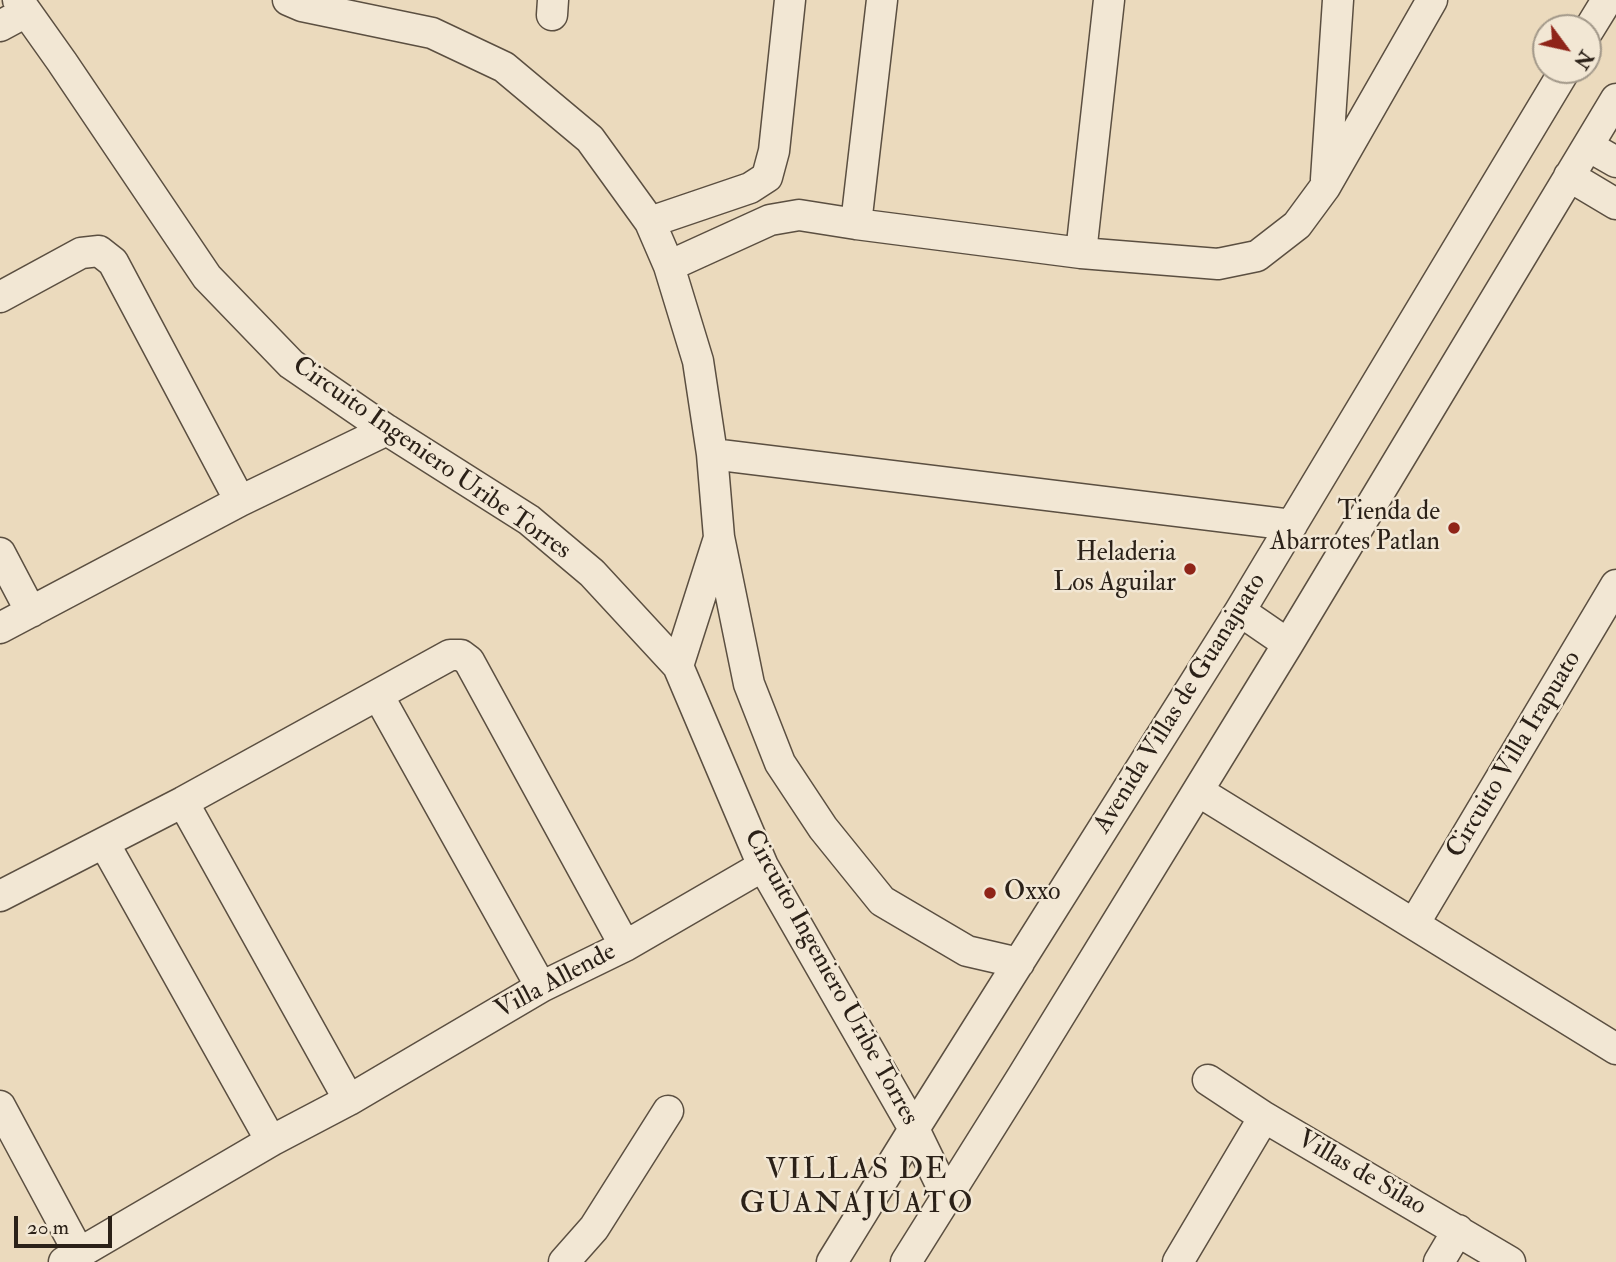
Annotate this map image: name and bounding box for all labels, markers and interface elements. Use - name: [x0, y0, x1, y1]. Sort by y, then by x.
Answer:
- north arrow: [1532, 14, 1602, 84]
- text: N: [1568, 46, 1598, 73]
- street label: Circuito Ingeniero Uribe Torres: [286, 351, 576, 567]
- place label: Tienda de Abarrotes Patlan: [1270, 497, 1440, 558]
- marker: Tienda de Abarrotes Patlan: [1446, 520, 1462, 536]
- place label: Heladeria Los Aguilar: [1053, 538, 1176, 600]
- marker: Heladeria Los Aguilar: [1182, 561, 1198, 577]
- street label: Avenida Villas de Guanajuato: [1088, 568, 1274, 840]
- street label: Circuito Villa Irapuato: [1441, 646, 1589, 864]
- street label: Circuito Ingeniero Uribe Torres: [736, 825, 924, 1131]
- place label: Oxxo: [1004, 877, 1061, 909]
- marker: Oxxo: [982, 885, 998, 901]
- street label: Villa Allende: [490, 937, 622, 1027]
- street label: Villas de Silao: [1291, 1125, 1431, 1223]
- district label: VILLAS DE GUANAJUATO: [741, 1154, 973, 1224]
- scale bar: [18, 1202, 116, 1246]
- text: 20 m: [27, 1214, 69, 1241]

